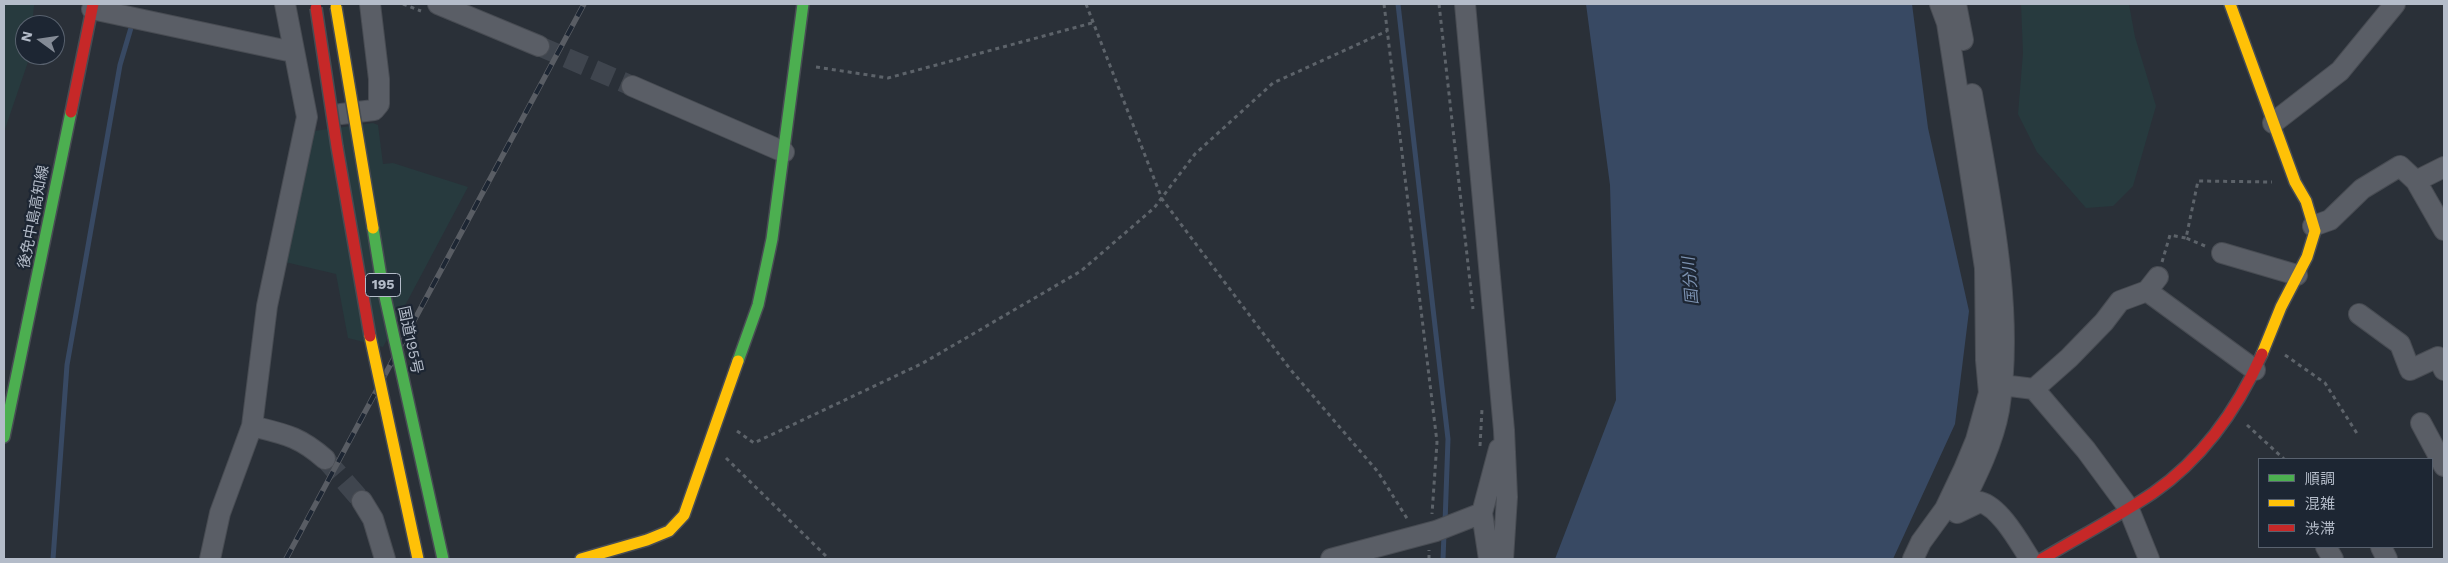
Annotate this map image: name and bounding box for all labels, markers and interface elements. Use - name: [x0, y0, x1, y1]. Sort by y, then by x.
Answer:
- north arrow: [15, 15, 65, 65]
- text: N: [17, 30, 35, 44]
- street label: 後免中島高知線: [15, 164, 53, 270]
- water label: 国分川: [1679, 256, 1703, 306]
- road number: 195: [366, 274, 400, 296]
- street label: 国道195号: [394, 304, 426, 376]
- legend: [2258, 458, 2433, 548]
- text: 順調: [2305, 470, 2335, 488]
- text: 混雑: [2305, 495, 2335, 513]
- text: 渋滞: [2305, 520, 2335, 538]

